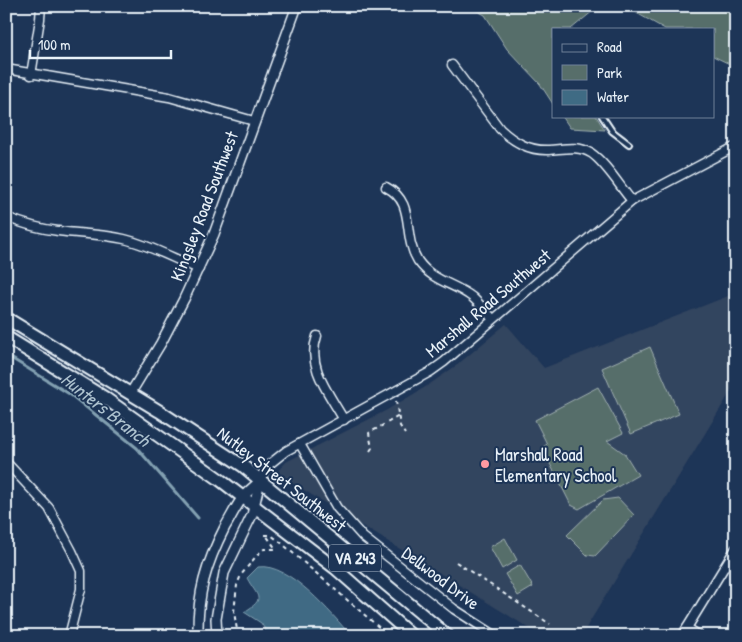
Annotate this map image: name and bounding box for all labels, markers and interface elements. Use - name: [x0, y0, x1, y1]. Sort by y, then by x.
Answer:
- scale bar: [30, 28, 171, 60]
- legend: [552, 28, 714, 118]
- text: 100 m: [38, 34, 71, 55]
- text: Road: [597, 36, 622, 57]
- text: Park: [597, 62, 622, 83]
- text: Water: [597, 86, 629, 107]
- street label: Kingsley Road Southwest: [164, 127, 244, 285]
- street label: Marshall Road Southwest: [420, 242, 557, 363]
- water label: Hunters Branch: [56, 366, 158, 453]
- street label: Nutley Street Southwest: [212, 421, 353, 538]
- place label: Marshall Road Elementary School: [495, 442, 617, 488]
- marker: Marshall Road Elementary School: [479, 458, 491, 470]
- street label: Dellwood Drive: [397, 541, 485, 615]
- road number: VA 243: [329, 544, 381, 572]

